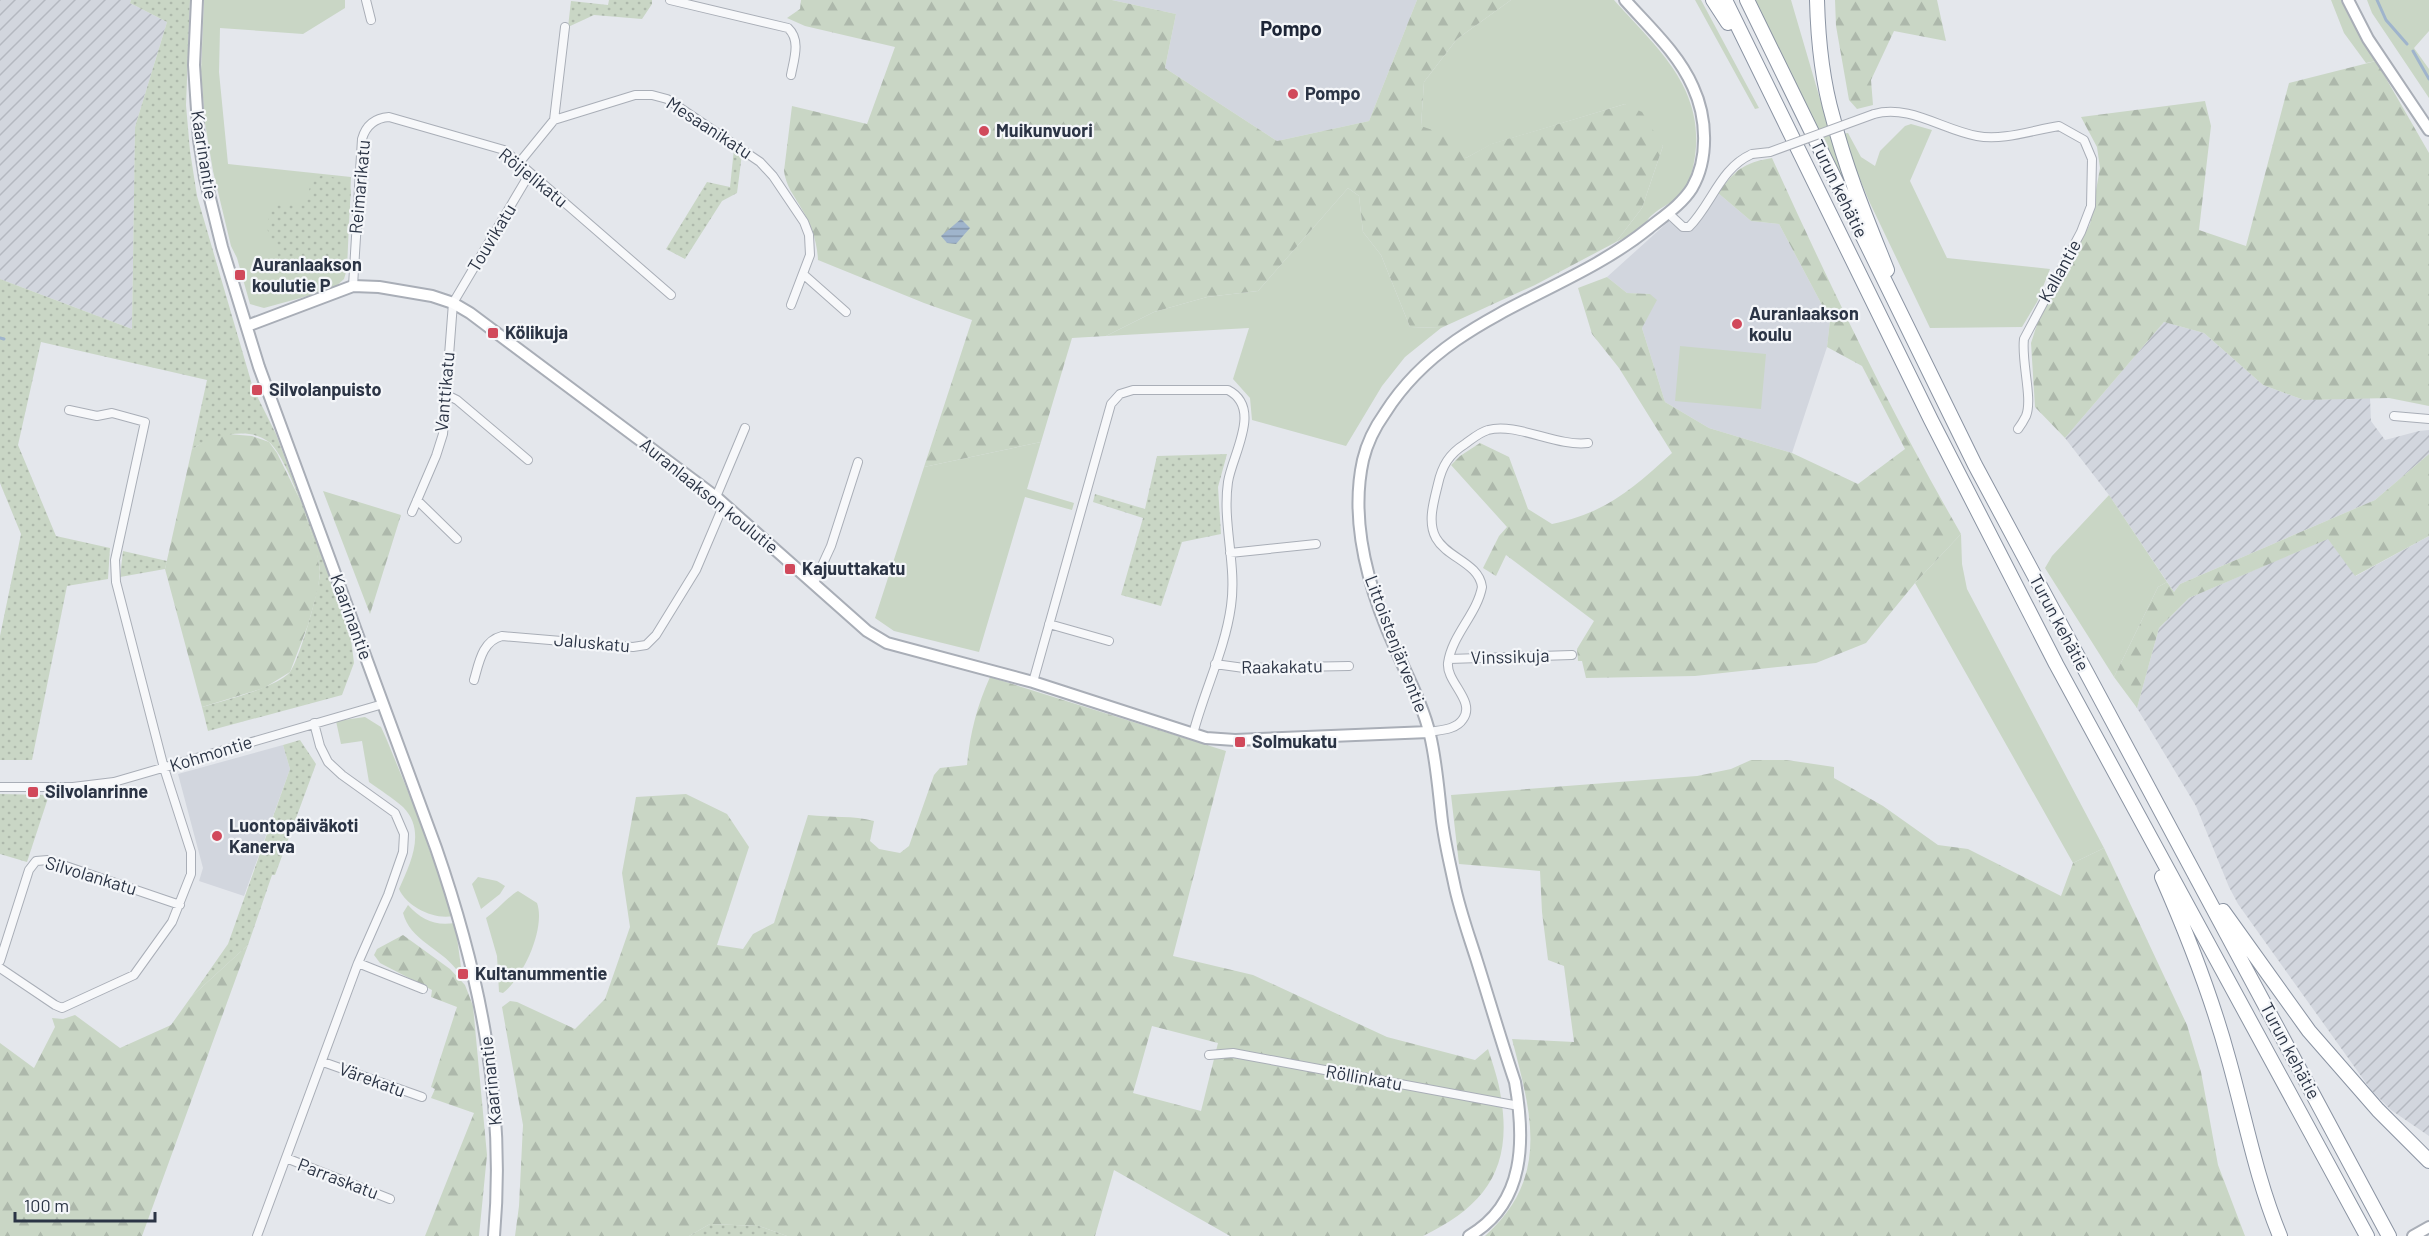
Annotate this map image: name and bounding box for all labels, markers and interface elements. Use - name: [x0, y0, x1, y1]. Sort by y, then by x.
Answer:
- district label: Pompo: [1260, 16, 1322, 40]
- place label: Pompo: [1305, 82, 1360, 104]
- marker: Pompo: [1286, 87, 1300, 101]
- street label: Mesaanikatu: [663, 91, 757, 163]
- street label: Kaarinantie: [187, 109, 223, 201]
- place label: Muikunvuori: [996, 119, 1093, 141]
- marker: Muikunvuori: [977, 124, 991, 138]
- street label: Turun kehätie: [1807, 136, 1873, 241]
- street label: Reimarikatu: [344, 139, 374, 235]
- street label: Röijelikatu: [495, 143, 572, 212]
- street label: Touvikatu: [462, 199, 520, 276]
- street label: Kallantie: [2033, 235, 2085, 306]
- place label: Auranlaakson koulutie P: [252, 253, 362, 296]
- marker: Auranlaakson koulutie P: [233, 268, 247, 282]
- place label: Auranlaakson koulu: [1749, 302, 1859, 345]
- marker: Auranlaakson koulu: [1730, 317, 1744, 331]
- place label: Kölikuja: [505, 321, 568, 343]
- marker: Kölikuja: [486, 326, 500, 340]
- street label: Vanttikatu: [430, 351, 458, 433]
- place label: Silvolanpuisto: [269, 378, 382, 400]
- marker: Silvolanpuisto: [250, 383, 264, 397]
- street label: Auranlaakson koulutie: [636, 433, 783, 558]
- place label: Kajuuttakatu: [802, 557, 905, 579]
- marker: Kajuuttakatu: [783, 562, 797, 576]
- street label: Turun kehätie: [2025, 570, 2095, 675]
- street label: Kaarinantie: [326, 571, 378, 663]
- street label: Littoistenjärventie: [1361, 572, 1433, 715]
- street label: Jaluskatu: [553, 628, 631, 656]
- street label: Vinssikuja: [1470, 644, 1550, 668]
- street label: Raakakatu: [1241, 654, 1323, 678]
- street label: Kohmontie: [167, 730, 255, 776]
- place label: Solmukatu: [1252, 730, 1337, 752]
- marker: Solmukatu: [1233, 735, 1247, 749]
- place label: Silvolanrinne: [45, 780, 148, 802]
- marker: Silvolanrinne: [26, 785, 40, 799]
- place label: Luontopäiväkoti Kanerva: [229, 814, 358, 857]
- marker: Luontopäiväkoti Kanerva: [210, 829, 224, 843]
- street label: Silvolankatu: [43, 851, 140, 899]
- place label: Kultanummentie: [475, 962, 608, 984]
- marker: Kultanummentie: [456, 967, 470, 981]
- street label: Turun kehätie: [2256, 998, 2326, 1103]
- street label: Kaarinantie: [474, 1035, 506, 1127]
- street label: Värekatu: [336, 1057, 409, 1101]
- street label: Röllinkatu: [1324, 1059, 1404, 1095]
- street label: Parraskatu: [295, 1153, 382, 1204]
- scale bar: [15, 1185, 154, 1223]
- text: 100 m: [24, 1194, 69, 1216]

